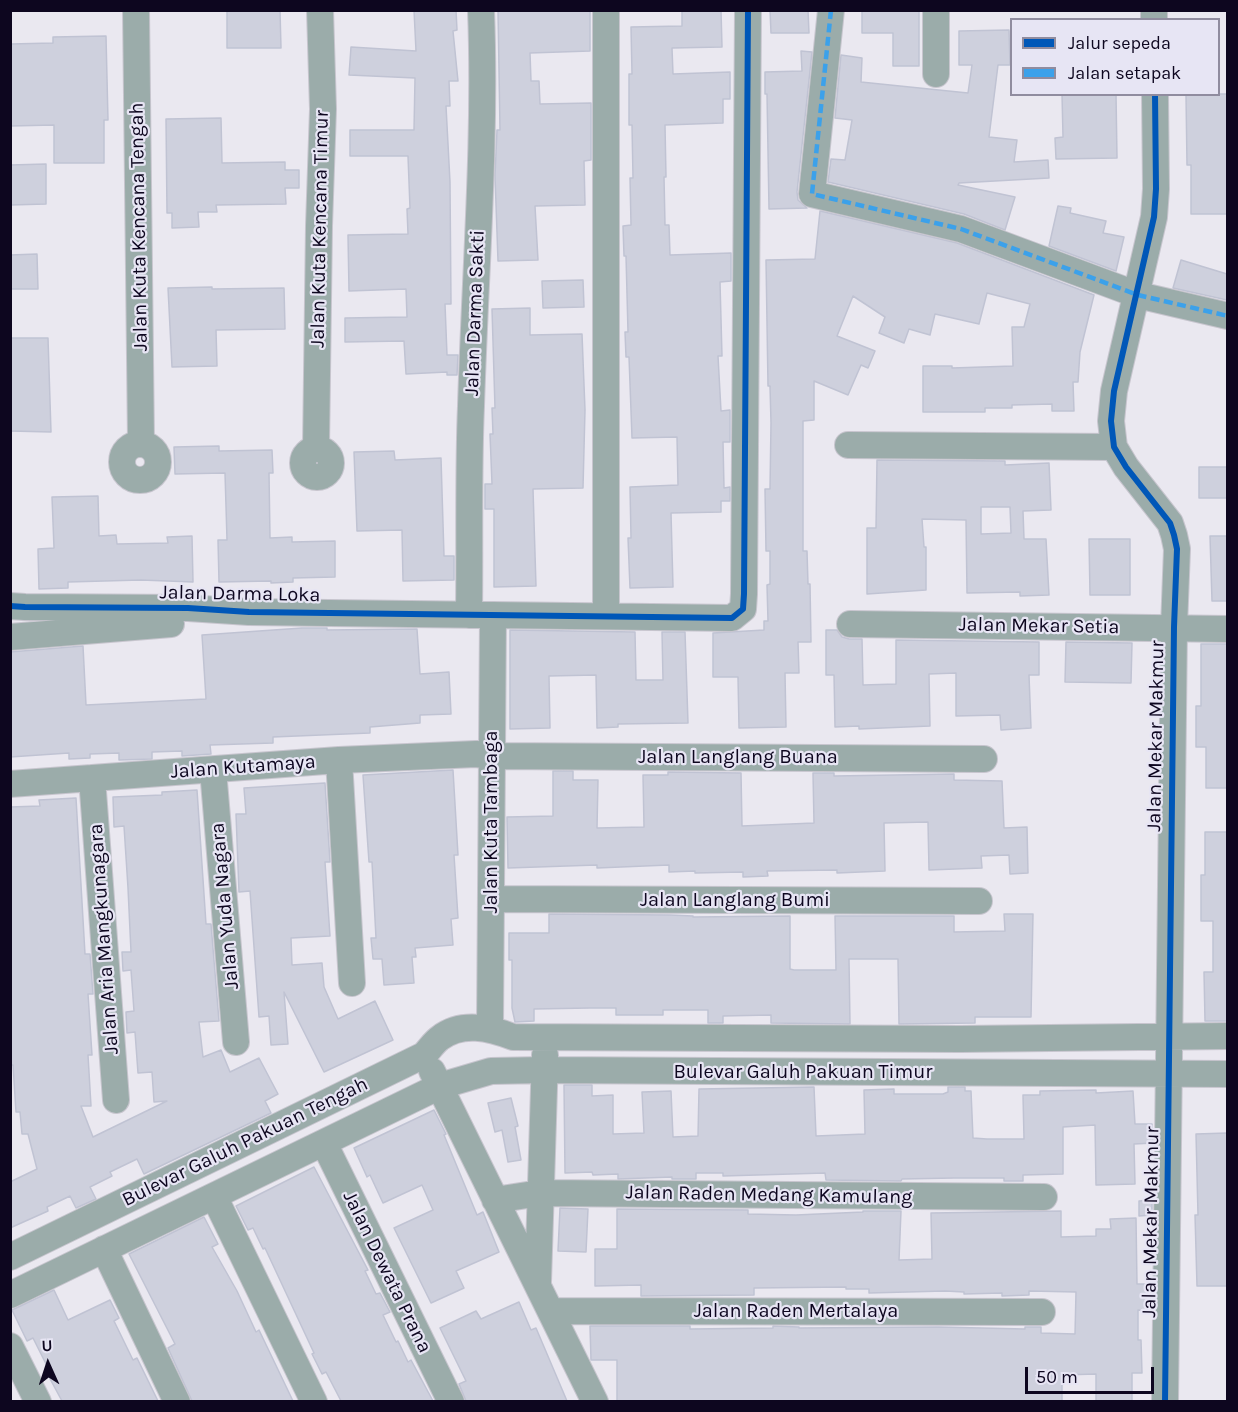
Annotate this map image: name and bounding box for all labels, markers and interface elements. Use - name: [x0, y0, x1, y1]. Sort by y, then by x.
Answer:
- legend: [1010, 18, 1220, 96]
- text: Jalur sepeda: [1068, 32, 1171, 54]
- text: Jalan setapak: [1068, 62, 1181, 84]
- street label: Jalan Kuta Kencana Tengah: [125, 102, 153, 352]
- street label: Jalan Kuta Kencana Timur: [306, 110, 334, 348]
- street label: Jalan Darma Sakti: [460, 229, 490, 397]
- street label: Jalan Darma Loka: [159, 581, 321, 607]
- street label: Jalan Mekar Setia: [958, 613, 1120, 639]
- street label: Jalan Mekar Makmur: [1142, 640, 1170, 832]
- street label: Jalan Kuta Tambaga: [479, 730, 503, 914]
- street label: Jalan Langlang Buana: [638, 745, 838, 769]
- street label: Jalan Kutamaya: [170, 750, 316, 784]
- street label: Jalan Yuda Nagara: [206, 822, 244, 990]
- street label: Jalan Aria Mangkunagara: [84, 823, 124, 1055]
- street label: Jalan Langlang Bumi: [640, 888, 830, 912]
- street label: Bulevar Galuh Pakuan Timur: [673, 1060, 933, 1084]
- street label: Bulevar Galuh Pakuan Tengah: [118, 1072, 372, 1212]
- street label: Jalan Mekar Makmur: [1137, 1126, 1165, 1318]
- street label: Jalan Raden Medang Kamulang: [625, 1180, 913, 1210]
- street label: Jalan Dewata Prana: [337, 1187, 437, 1357]
- street label: Jalan Raden Mertalaya: [694, 1299, 898, 1323]
- north arrow: [18, 1334, 78, 1394]
- text: U: [41, 1336, 53, 1355]
- scale bar: [1028, 1355, 1157, 1393]
- text: 50 m: [1036, 1366, 1078, 1388]

